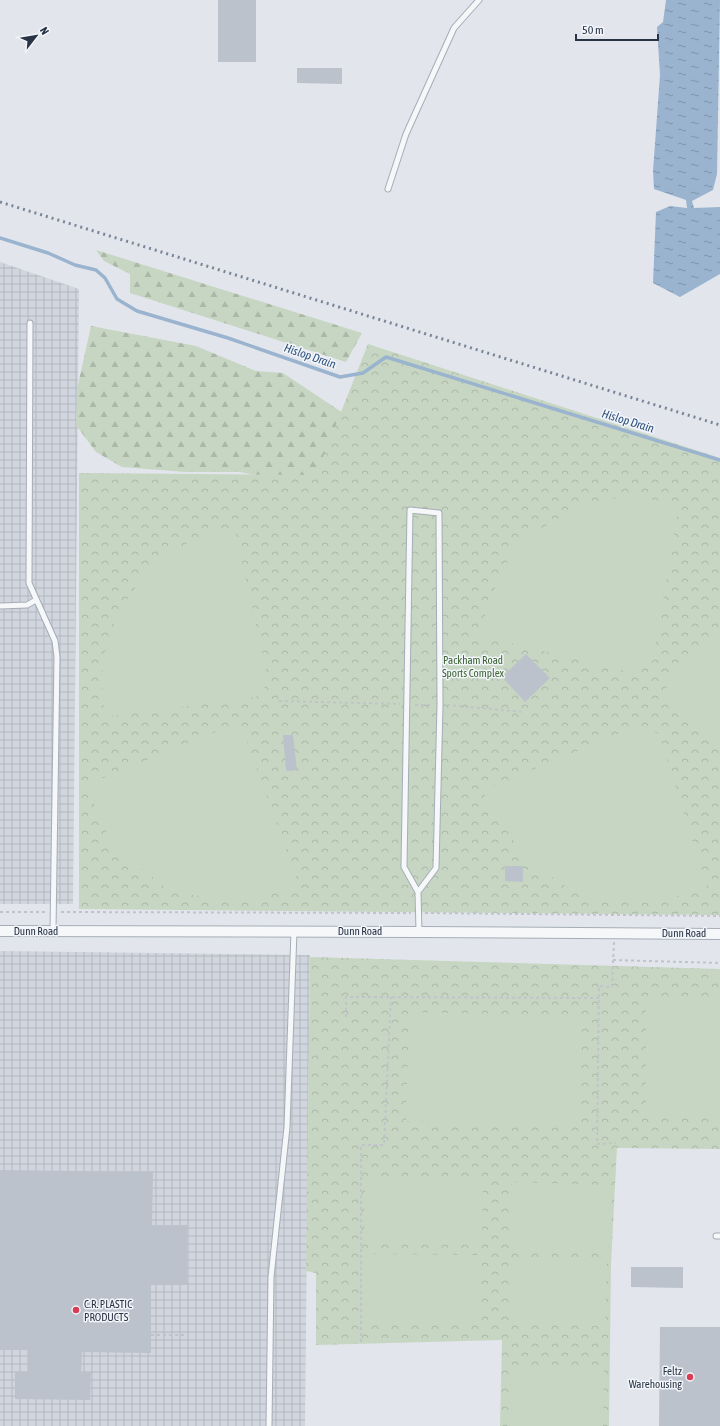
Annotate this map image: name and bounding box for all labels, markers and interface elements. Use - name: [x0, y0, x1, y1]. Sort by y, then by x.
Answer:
- north arrow: [16, 16, 56, 56]
- scale bar: [576, 16, 658, 42]
- text: 50 m: [582, 23, 604, 37]
- text: N: [38, 25, 51, 37]
- water label: Hislop Drain: [282, 341, 338, 371]
- water label: Hislop Drain: [600, 406, 656, 436]
- park label: Packham Road Sports Complex: [442, 654, 505, 679]
- street label: Dunn Road: [14, 925, 58, 937]
- street label: Dunn Road: [338, 925, 382, 937]
- street label: Dunn Road: [662, 927, 706, 939]
- place label: C.R. PLASTIC PRODUCTS: [84, 1298, 132, 1323]
- marker: C.R. PLASTIC PRODUCTS: [71, 1305, 81, 1315]
- place label: Feltz Warehousing: [629, 1365, 682, 1390]
- marker: Feltz Warehousing: [685, 1372, 695, 1382]

